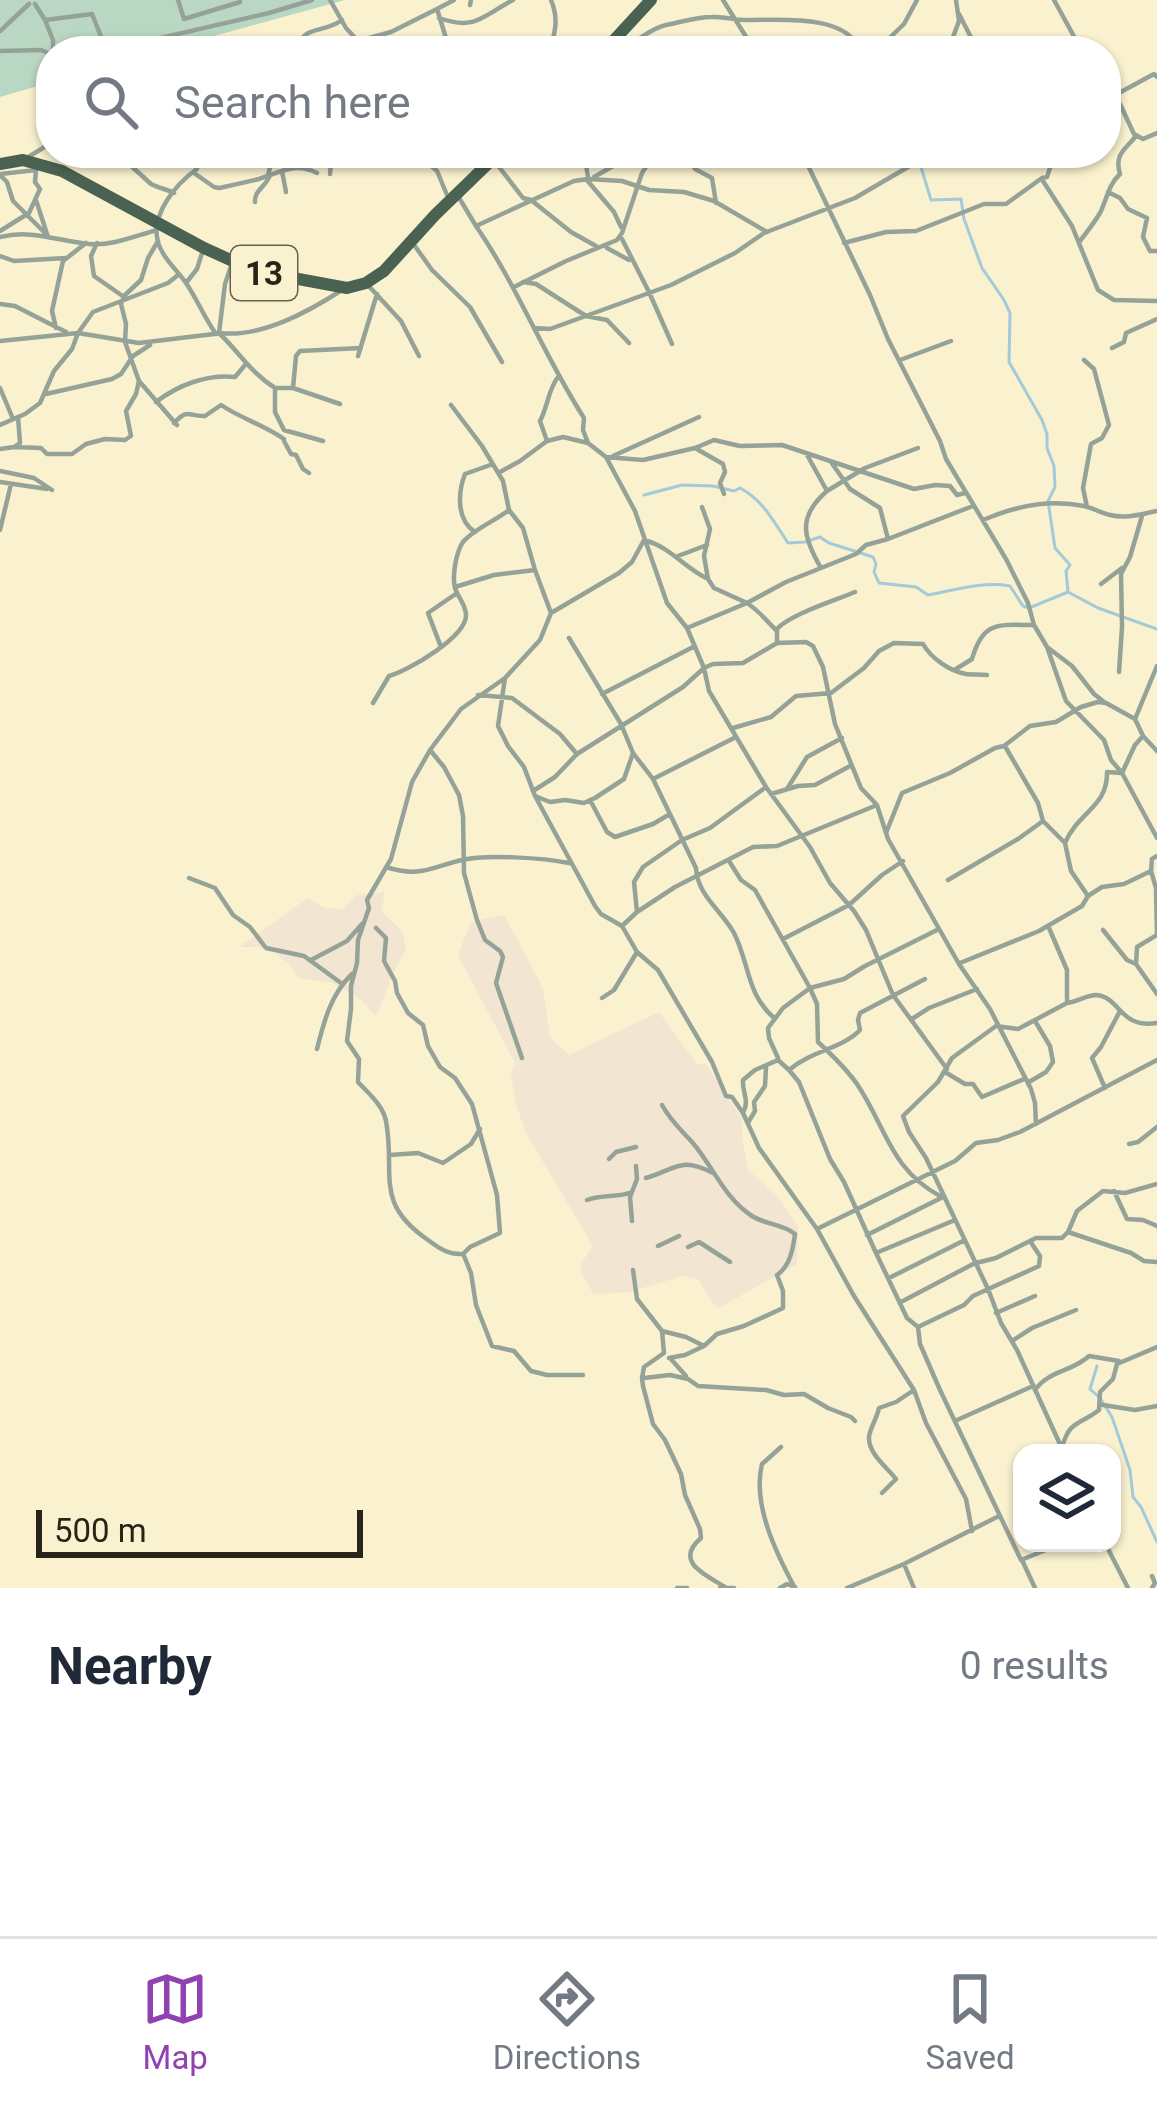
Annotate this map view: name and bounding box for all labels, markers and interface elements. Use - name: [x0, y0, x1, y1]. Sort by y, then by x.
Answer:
- search box: [36, 36, 1121, 168]
- icon: search: [78, 69, 144, 135]
- text: Search here: [174, 76, 411, 129]
- road number: 13: [231, 246, 297, 300]
- map controls: [1013, 1444, 1121, 1552]
- button: layers: [1013, 1444, 1121, 1552]
- scale bar: [36, 1504, 363, 1557]
- text: 500 m: [54, 1511, 147, 1550]
- text: Nearby: [48, 1637, 212, 1696]
- text: 0 results: [960, 1643, 1109, 1689]
- tab: Map: [142, 1966, 208, 2077]
- tab: Directions: [493, 1966, 641, 2077]
- tab: Saved: [926, 1966, 1015, 2077]

